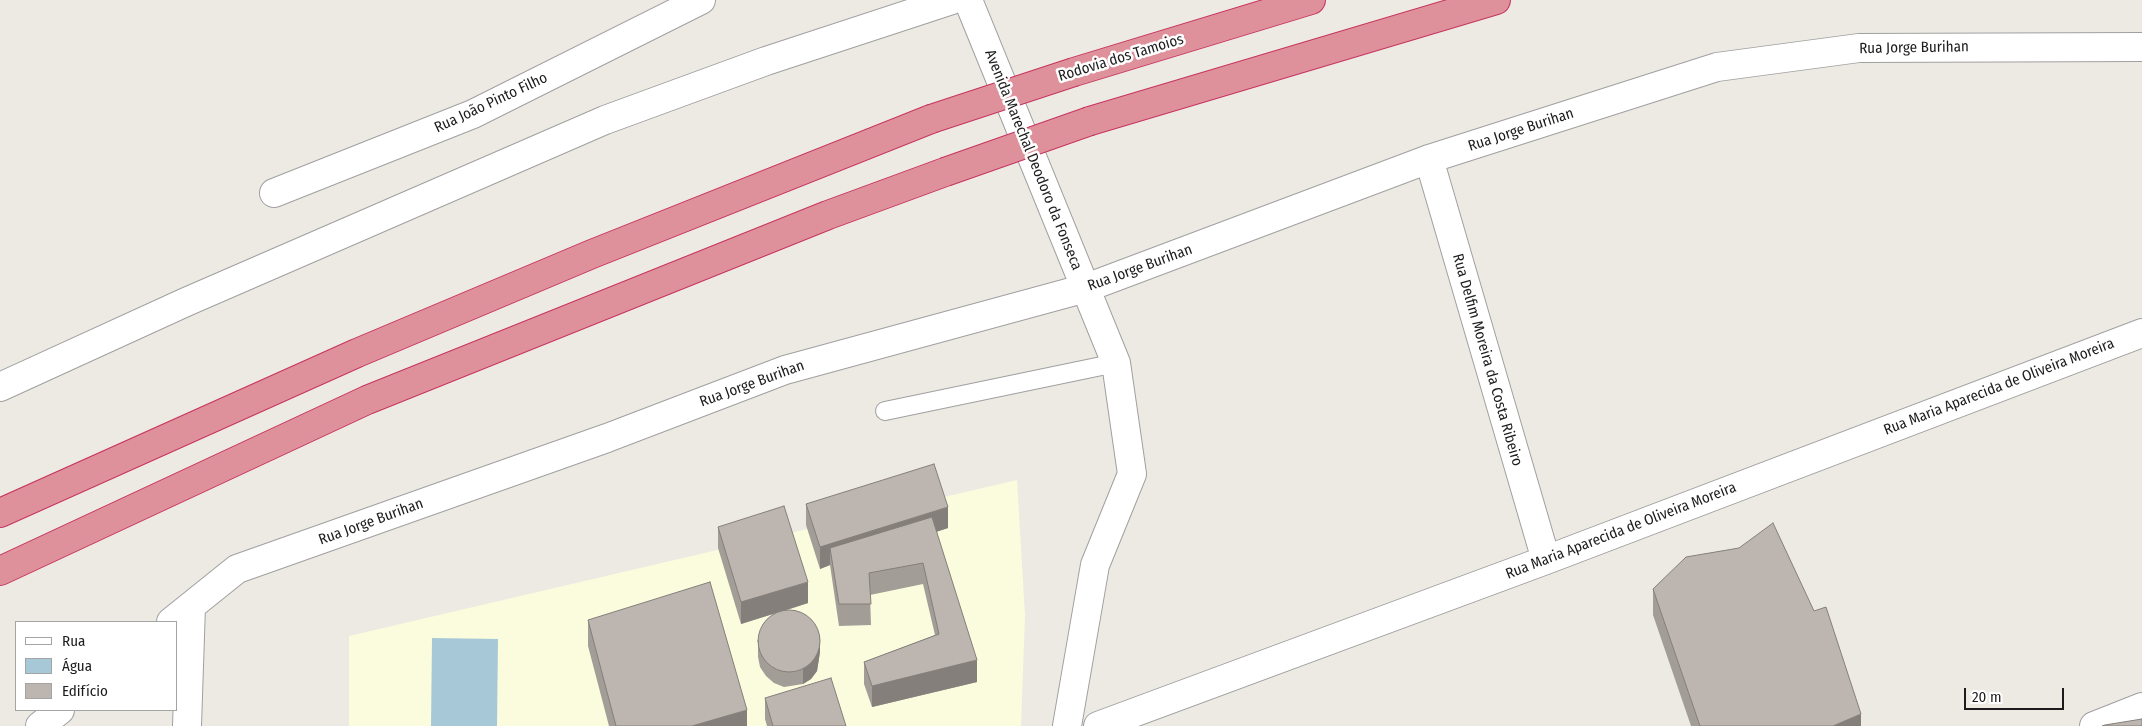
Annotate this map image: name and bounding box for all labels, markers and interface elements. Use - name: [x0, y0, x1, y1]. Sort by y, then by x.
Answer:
- street label: Rodovia dos Tamoios: [1056, 30, 1186, 86]
- street label: Rua Jorge Burihan: [1859, 38, 1969, 58]
- street label: Avenida Marechal Deodoro da Fonseca: [980, 47, 1086, 273]
- street label: Rua João Pinto Filho: [432, 69, 550, 137]
- street label: Rua Jorge Burihan: [1466, 104, 1576, 156]
- street label: Rua Jorge Burihan: [1085, 241, 1195, 295]
- street label: Rua Delfim Moreira da Costa Ribeiro: [1448, 252, 1526, 468]
- street label: Rua Maria Aparecida de Oliveira Moreira: [1881, 335, 2117, 439]
- street label: Rua Jorge Burihan: [697, 357, 807, 411]
- street label: Rua Maria Aparecida de Oliveira Moreira: [1503, 479, 1739, 583]
- street label: Rua Jorge Burihan: [316, 495, 426, 549]
- legend: [15, 621, 178, 711]
- text: Rua: [62, 632, 85, 650]
- text: Água: [62, 657, 92, 675]
- scale bar: [1967, 678, 2067, 710]
- text: Edifício: [62, 682, 108, 700]
- text: 20 m: [1972, 688, 2002, 706]

